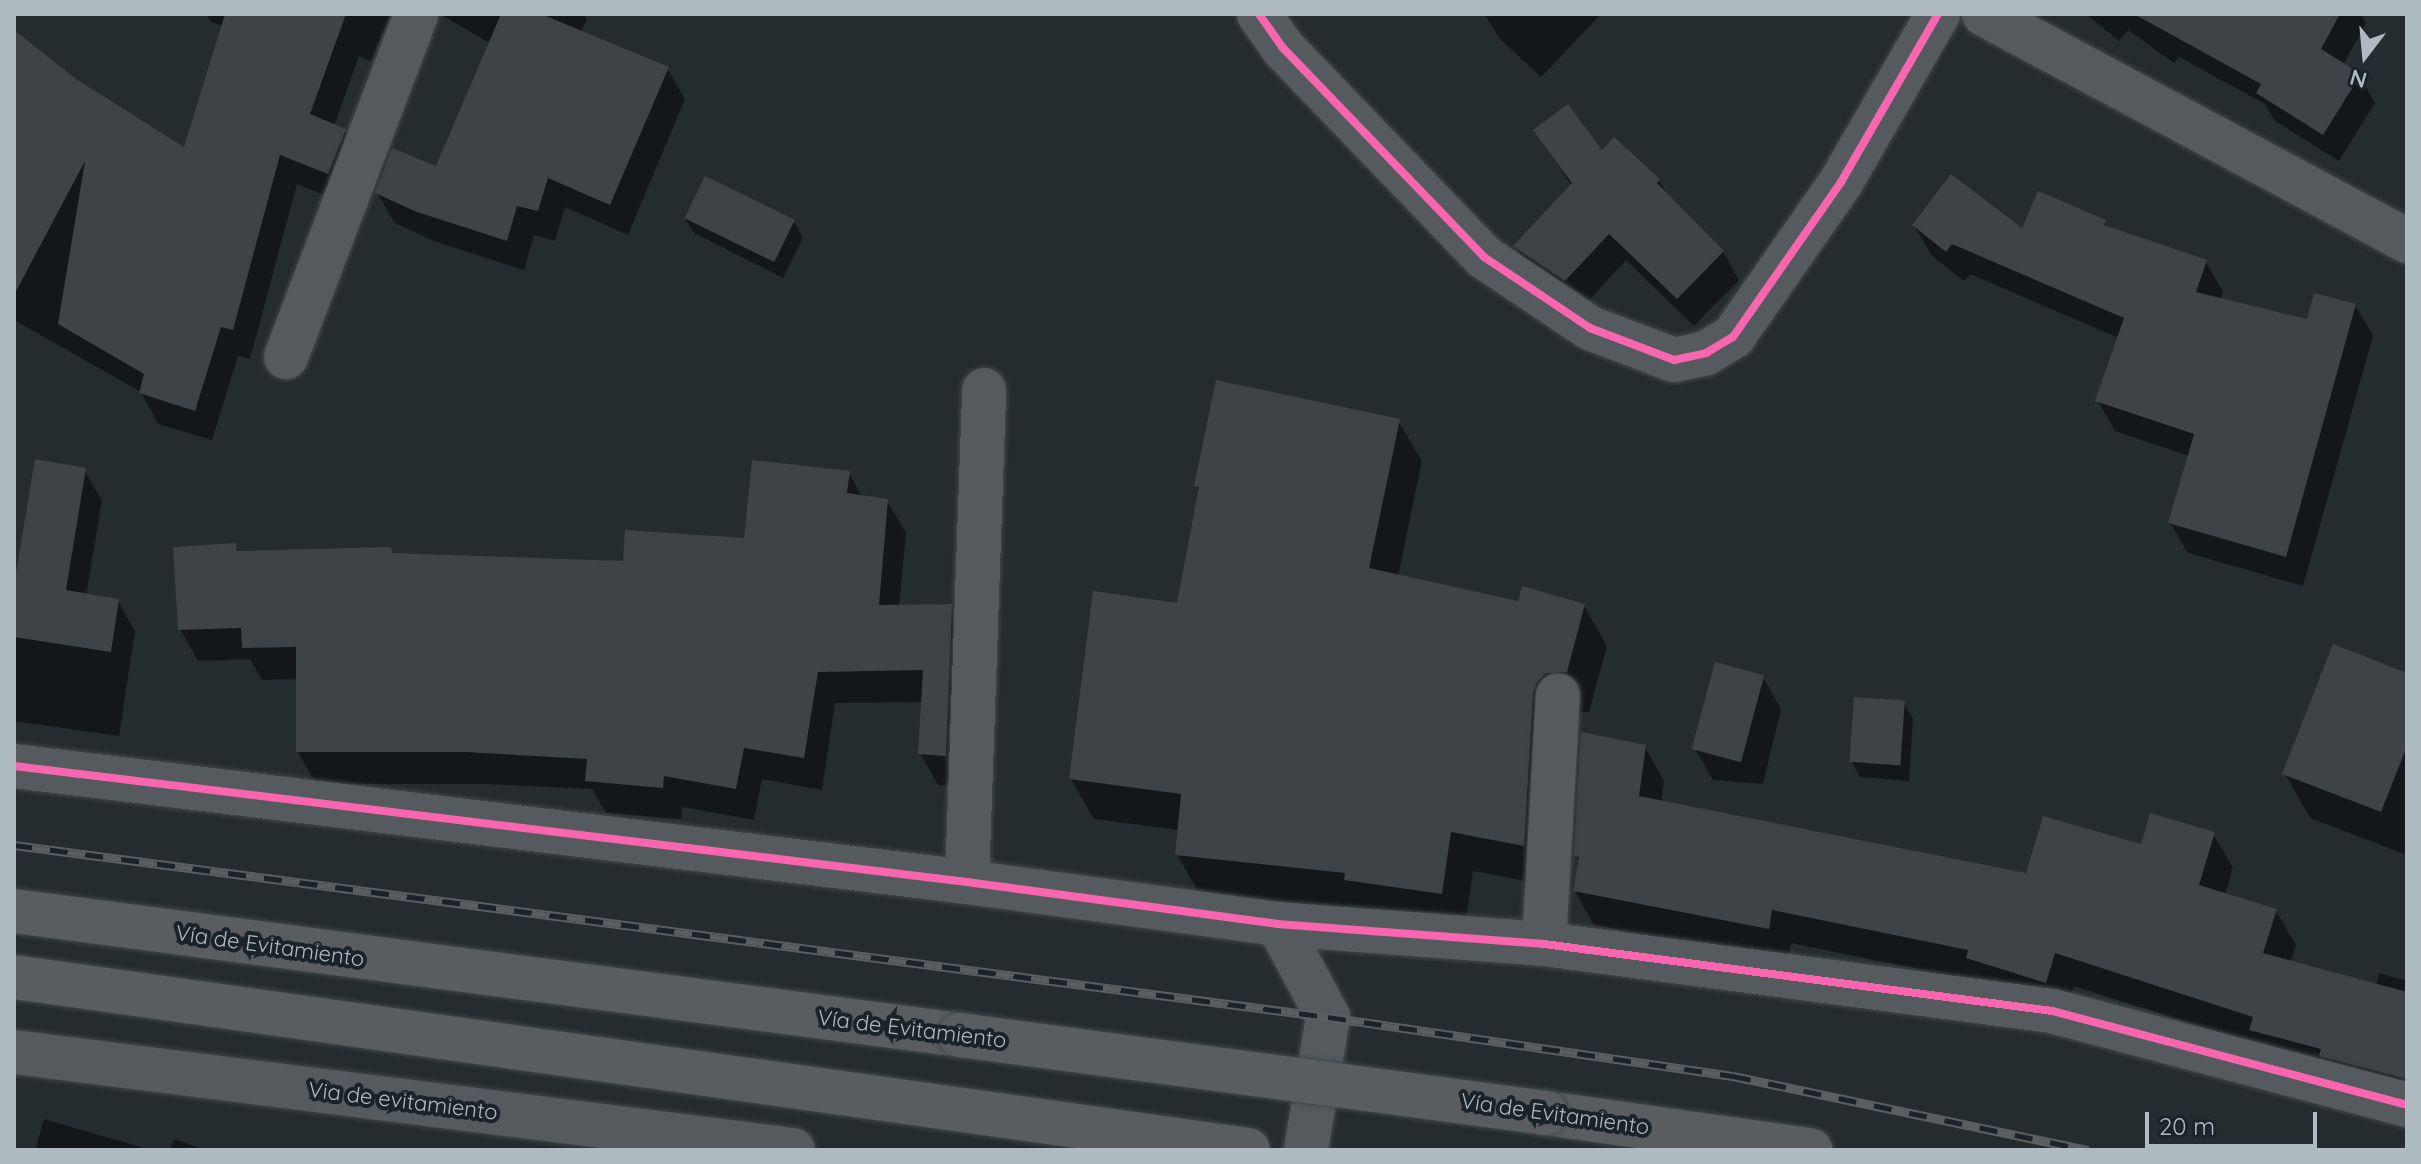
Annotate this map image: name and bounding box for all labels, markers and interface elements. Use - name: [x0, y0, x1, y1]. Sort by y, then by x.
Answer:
- north arrow: [2325, 16, 2405, 96]
- text: N: [2347, 63, 2370, 95]
- street label: Vía de Evitamiento: [174, 920, 366, 972]
- street label: Vía de Evitamiento: [816, 1004, 1008, 1054]
- street label: Via de evitamiento: [307, 1076, 499, 1126]
- street label: Vía de Evitamiento: [1459, 1088, 1651, 1140]
- scale bar: [2149, 1096, 2321, 1146]
- text: 20 m: [2159, 1111, 2215, 1141]

